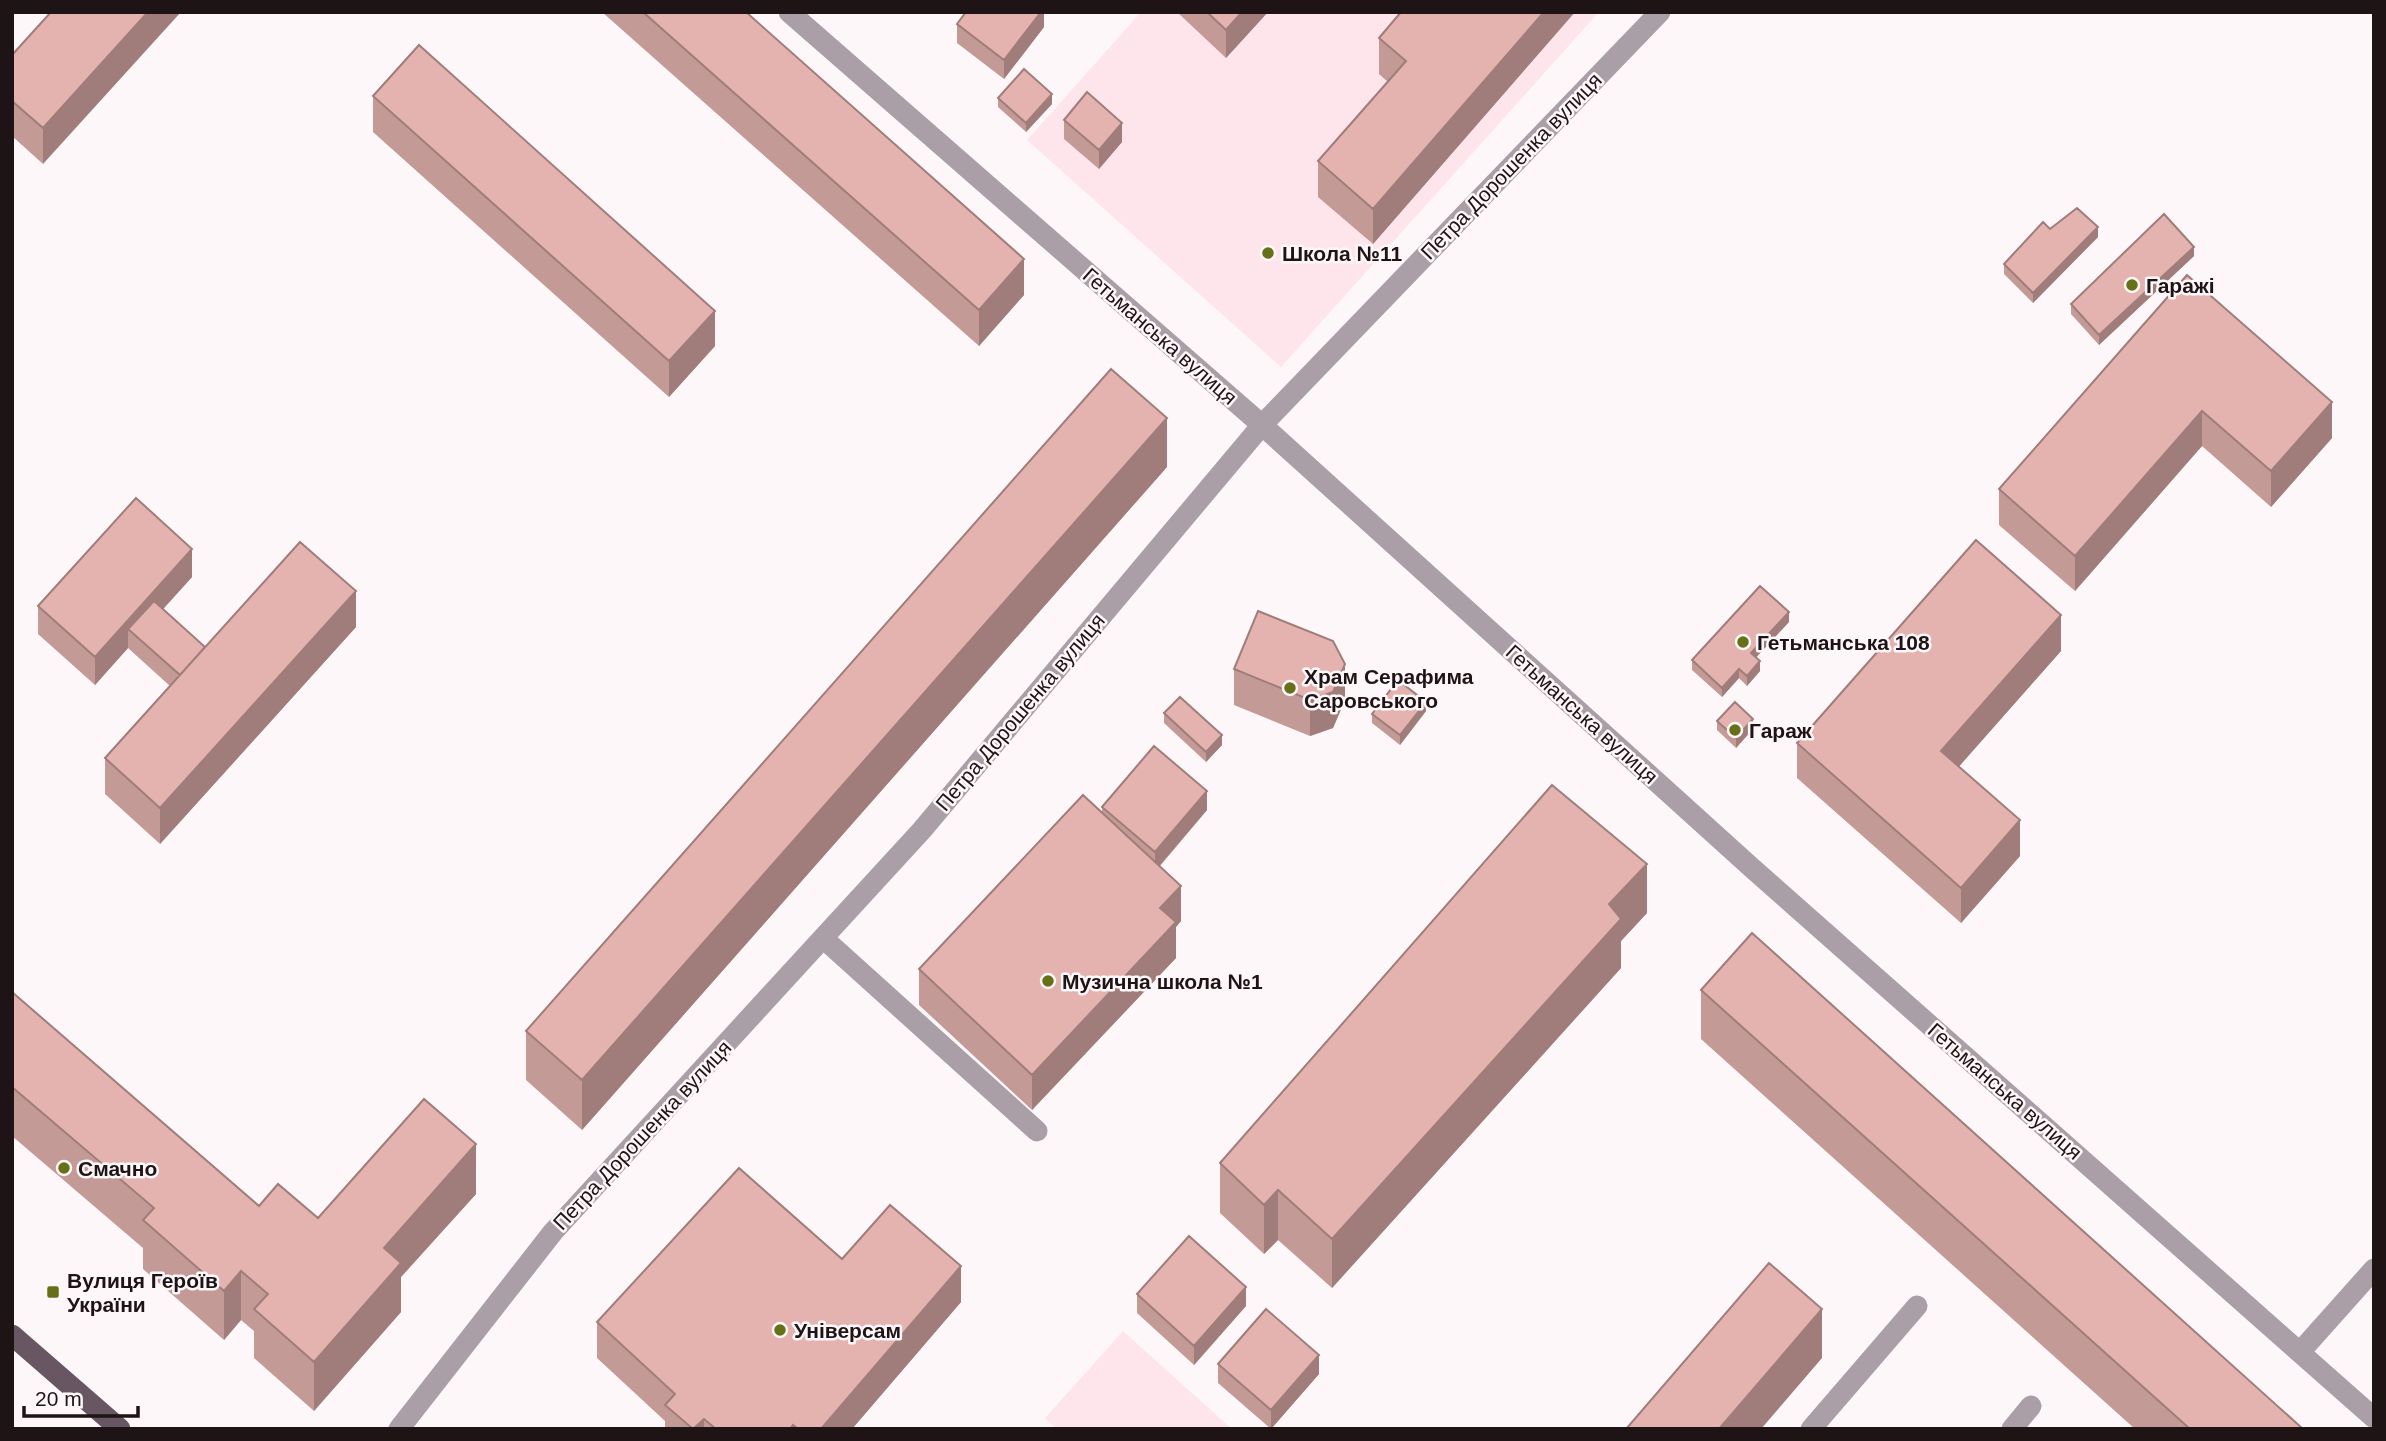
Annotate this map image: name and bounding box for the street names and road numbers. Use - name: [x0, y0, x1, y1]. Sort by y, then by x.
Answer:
- street label: Петра Дорошенка вулиця: [1416, 68, 1606, 264]
- street label: Гетьманська вулиця: [1079, 263, 1241, 409]
- street label: Петра Дорошенка вулиця: [931, 609, 1109, 815]
- street label: Гетьманська вулиця: [1501, 640, 1663, 788]
- street label: Гетьманська вулиця: [1924, 1018, 2086, 1164]
- street label: Петра Дорошенка вулиця: [548, 1036, 736, 1234]

